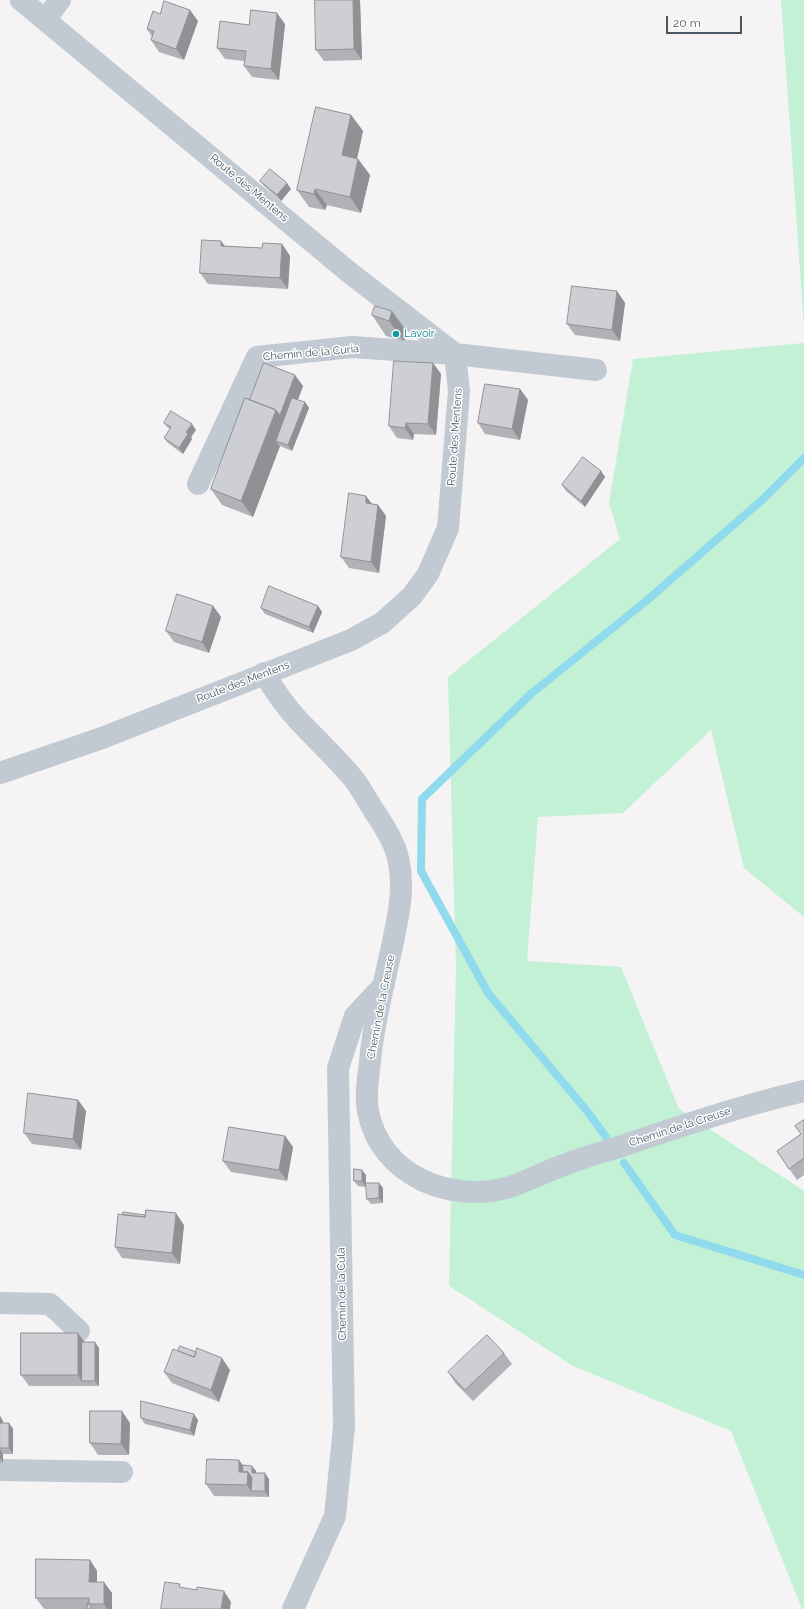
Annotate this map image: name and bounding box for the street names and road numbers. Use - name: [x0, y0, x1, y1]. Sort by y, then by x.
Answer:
- street label: Route des Mentens: [207, 151, 291, 225]
- street label: Chemin de la Curia: [262, 342, 360, 364]
- street label: Route des Mentens: [445, 387, 465, 487]
- street label: Route des Mentens: [195, 658, 291, 706]
- street label: Chemin de la Creuse: [364, 954, 398, 1060]
- street label: Chemin de la Creuse: [628, 1104, 732, 1150]
- street label: Chemin de la Cula: [335, 1247, 349, 1341]

